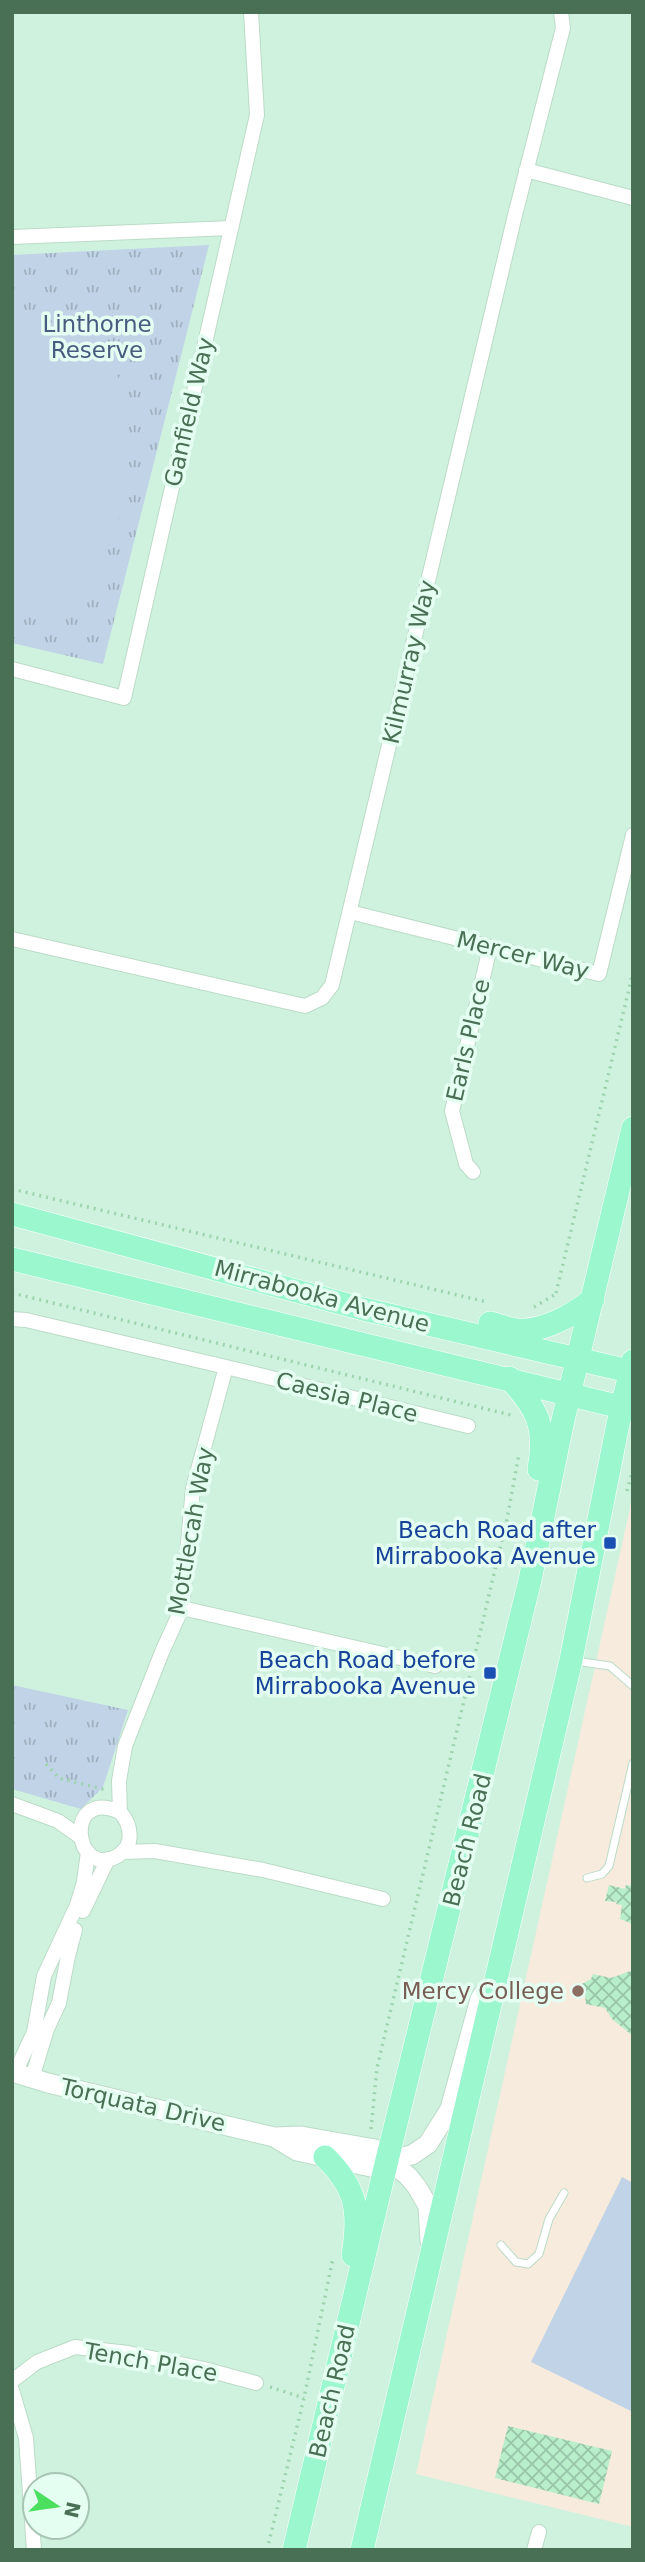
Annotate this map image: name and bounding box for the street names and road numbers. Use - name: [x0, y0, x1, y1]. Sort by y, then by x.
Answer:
- street label: Ganfield Way: [159, 335, 219, 489]
- street label: Kilmurray Way: [378, 578, 440, 746]
- street label: Mercer Way: [454, 926, 592, 984]
- street label: Earls Place: [441, 976, 495, 1104]
- street label: Mirrabooka Avenue: [212, 1255, 432, 1337]
- street label: Caesia Place: [273, 1367, 421, 1427]
- street label: Mottlecah Way: [163, 1445, 219, 1617]
- street label: Beach Road: [438, 1771, 496, 1909]
- street label: Torquata Drive: [57, 2073, 228, 2137]
- street label: Beach Road: [304, 2322, 360, 2460]
- street label: Tench Place: [81, 2337, 220, 2386]

